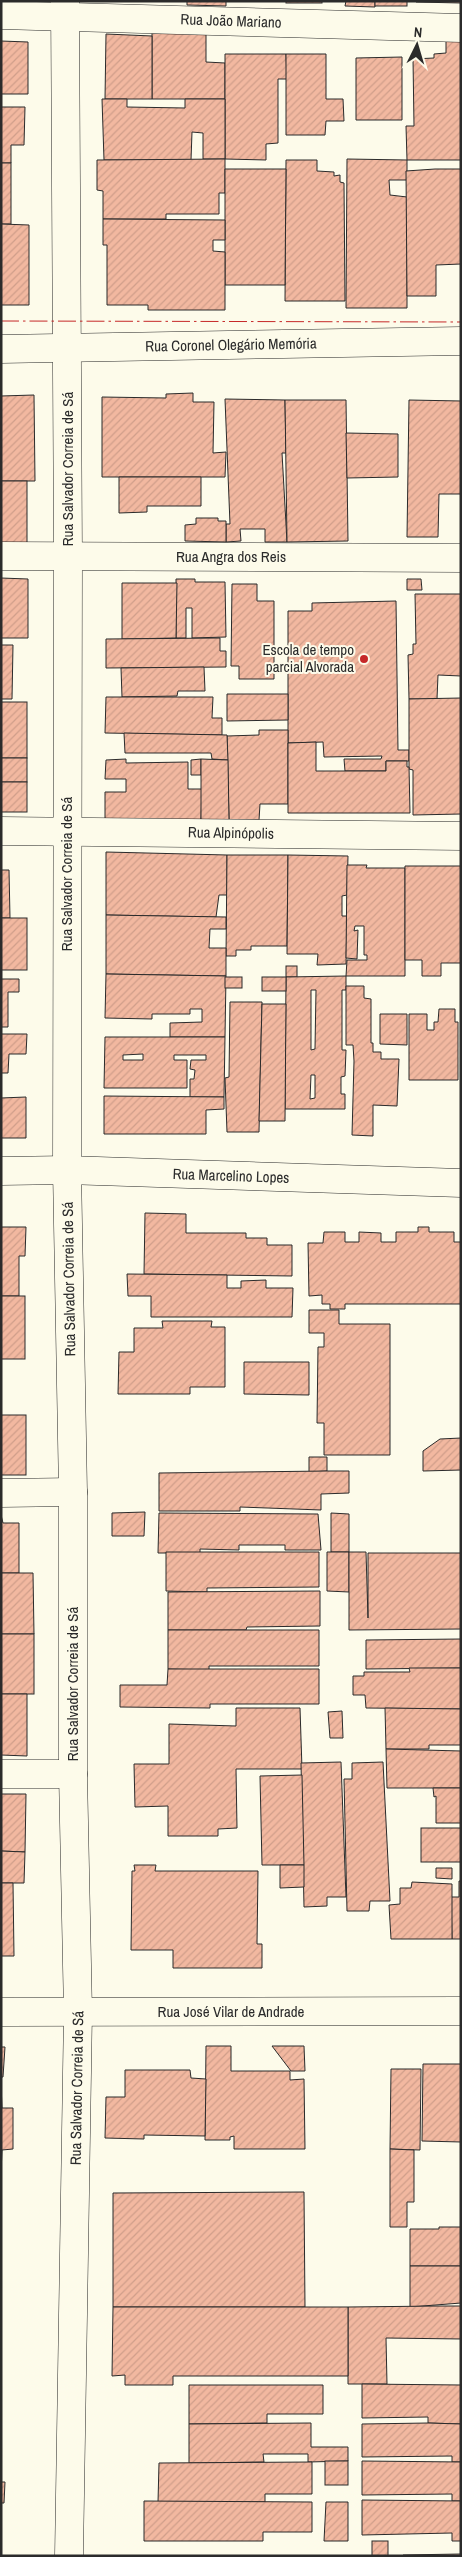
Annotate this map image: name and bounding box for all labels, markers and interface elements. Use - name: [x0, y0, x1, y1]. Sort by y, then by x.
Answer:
- street label: Rua João Mariano: [180, 8, 282, 33]
- north arrow: [392, 20, 442, 70]
- text: N: [413, 23, 423, 41]
- street label: Rua Coronel Olegário Memória: [145, 333, 317, 356]
- street label: Rua Salvador Correia de Sá: [57, 392, 78, 546]
- street label: Rua Angra dos Reis: [176, 546, 286, 567]
- place label: Escola de tempo parcial Alvorada: [262, 639, 354, 677]
- marker: Escola de tempo parcial Alvorada: [358, 653, 370, 665]
- street label: Rua Salvador Correia de Sá: [56, 797, 77, 951]
- street label: Rua Alpinópolis: [188, 821, 274, 844]
- street label: Rua Marcelino Lopes: [172, 1163, 290, 1188]
- street label: Rua Salvador Correia de Sá: [57, 1201, 80, 1356]
- street label: Rua Salvador Correia de Sá: [62, 1607, 83, 1761]
- street label: Rua José Vilar de Andrade: [158, 2001, 305, 2022]
- street label: Rua Salvador Correia de Sá: [65, 2010, 88, 2165]

